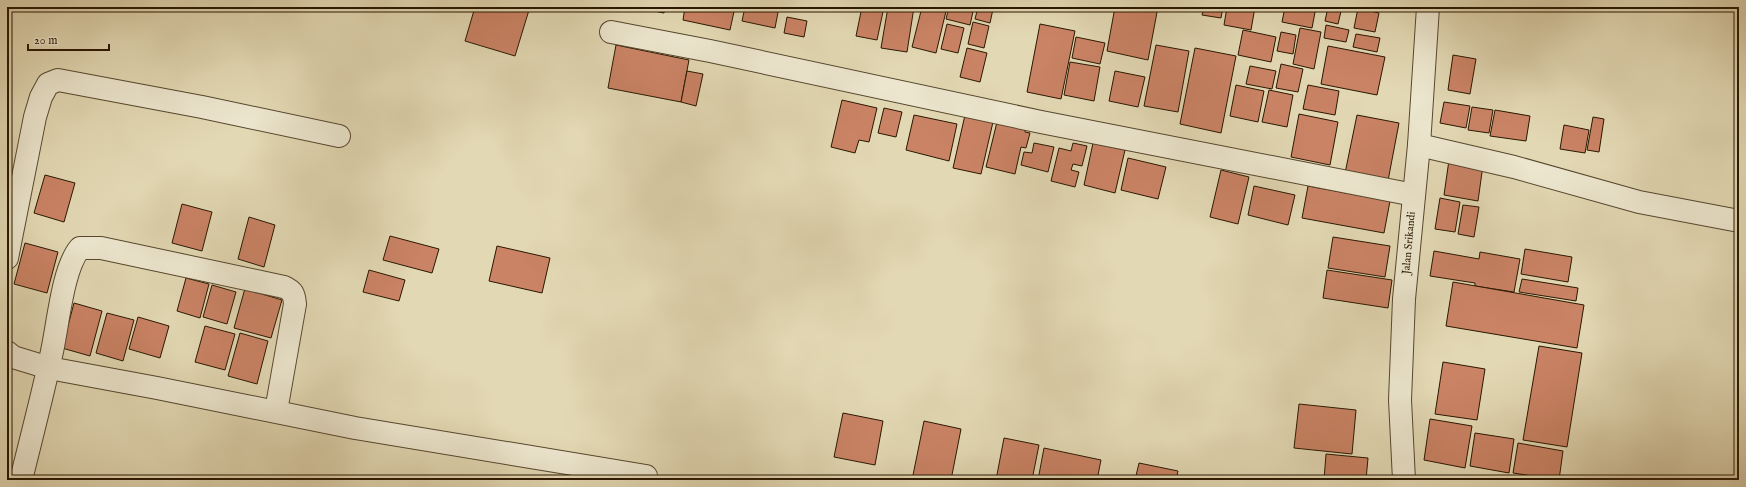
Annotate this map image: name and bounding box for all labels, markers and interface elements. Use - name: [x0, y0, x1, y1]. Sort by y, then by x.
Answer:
- scale bar: [28, 26, 109, 52]
- text: 20 m: [34, 33, 57, 48]
- street label: Jalan Srikandi: [1399, 211, 1419, 277]

